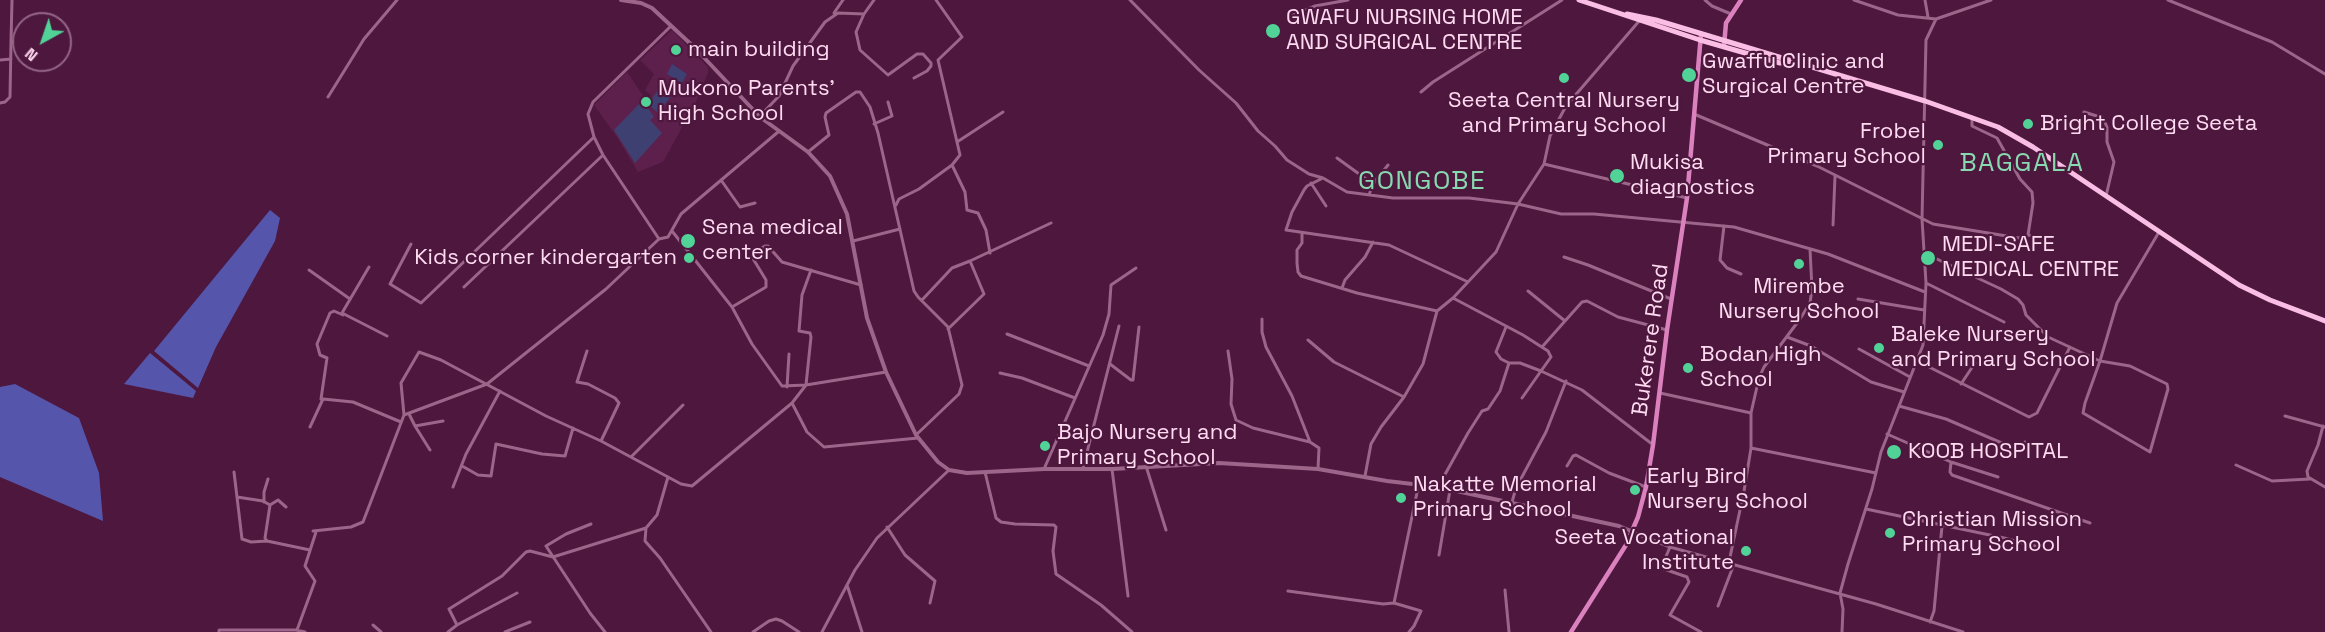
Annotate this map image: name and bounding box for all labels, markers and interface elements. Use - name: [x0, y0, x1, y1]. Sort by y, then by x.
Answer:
- place label: GWAFU NURSING HOME AND SURGICAL CENTRE: [1286, 5, 1523, 56]
- north arrow: [12, 12, 72, 72]
- marker: GWAFU NURSING HOME AND SURGICAL CENTRE: [1264, 22, 1282, 40]
- place label: main building: [688, 37, 830, 63]
- text: N: [21, 43, 42, 66]
- marker: main building: [669, 43, 683, 57]
- place label: Gwaffu Clinic and Surgical Centre: [1702, 49, 1885, 100]
- marker: Gwaffu Clinic and Surgical Centre: [1680, 66, 1698, 84]
- marker: Seeta Central Nursery and Primary School: [1557, 71, 1571, 85]
- place label: Mukono Parents' High School: [658, 76, 835, 128]
- place label: Seeta Central Nursery and Primary School: [1448, 88, 1680, 140]
- marker: Mukono Parents' High School: [639, 95, 653, 109]
- place label: Bright College Seeta: [2040, 111, 2257, 137]
- marker: Bright College Seeta: [2021, 117, 2035, 131]
- place label: Frobel Primary School: [1767, 119, 1926, 170]
- marker: Frobel Primary School: [1931, 138, 1945, 152]
- district label: BAGGALA: [1960, 148, 2084, 180]
- place label: Mukisa diagnostics: [1630, 150, 1755, 202]
- district label: GONGOBE: [1358, 166, 1486, 198]
- marker: Mukisa diagnostics: [1608, 167, 1626, 185]
- place label: Sena medical center: [702, 215, 843, 266]
- marker: Sena medical center: [679, 232, 697, 250]
- place label: MEDI-SAFE MEDICAL CENTRE: [1942, 232, 2119, 284]
- place label: Kids corner kindergarten: [414, 245, 677, 271]
- marker: MEDI-SAFE MEDICAL CENTRE: [1919, 249, 1937, 267]
- marker: Kids corner kindergarten: [682, 251, 696, 265]
- marker: Mirembe Nursery School: [1792, 257, 1806, 271]
- street label: Bukerere Road: [1627, 262, 1675, 418]
- place label: Mirembe Nursery School: [1719, 274, 1879, 326]
- place label: Baleke Nursery and Primary School: [1891, 322, 2096, 374]
- marker: Baleke Nursery and Primary School: [1872, 341, 1886, 355]
- place label: Bodan High School: [1700, 342, 1822, 394]
- marker: Bodan High School: [1681, 361, 1695, 375]
- place label: Bajo Nursery and Primary School: [1057, 420, 1237, 472]
- marker: Bajo Nursery and Primary School: [1038, 439, 1052, 453]
- place label: KOOB HOSPITAL: [1908, 439, 2068, 465]
- marker: KOOB HOSPITAL: [1885, 443, 1903, 461]
- place label: Early Bird Nursery School: [1647, 464, 1808, 516]
- place label: Nakatte Memorial Primary School: [1413, 472, 1597, 524]
- marker: Early Bird Nursery School: [1628, 483, 1642, 497]
- marker: Nakatte Memorial Primary School: [1394, 491, 1408, 505]
- place label: Christian Mission Primary School: [1902, 507, 2082, 558]
- place label: Seeta Vocational Institute: [1554, 525, 1734, 576]
- marker: Christian Mission Primary School: [1883, 526, 1897, 540]
- marker: Seeta Vocational Institute: [1739, 544, 1753, 558]

